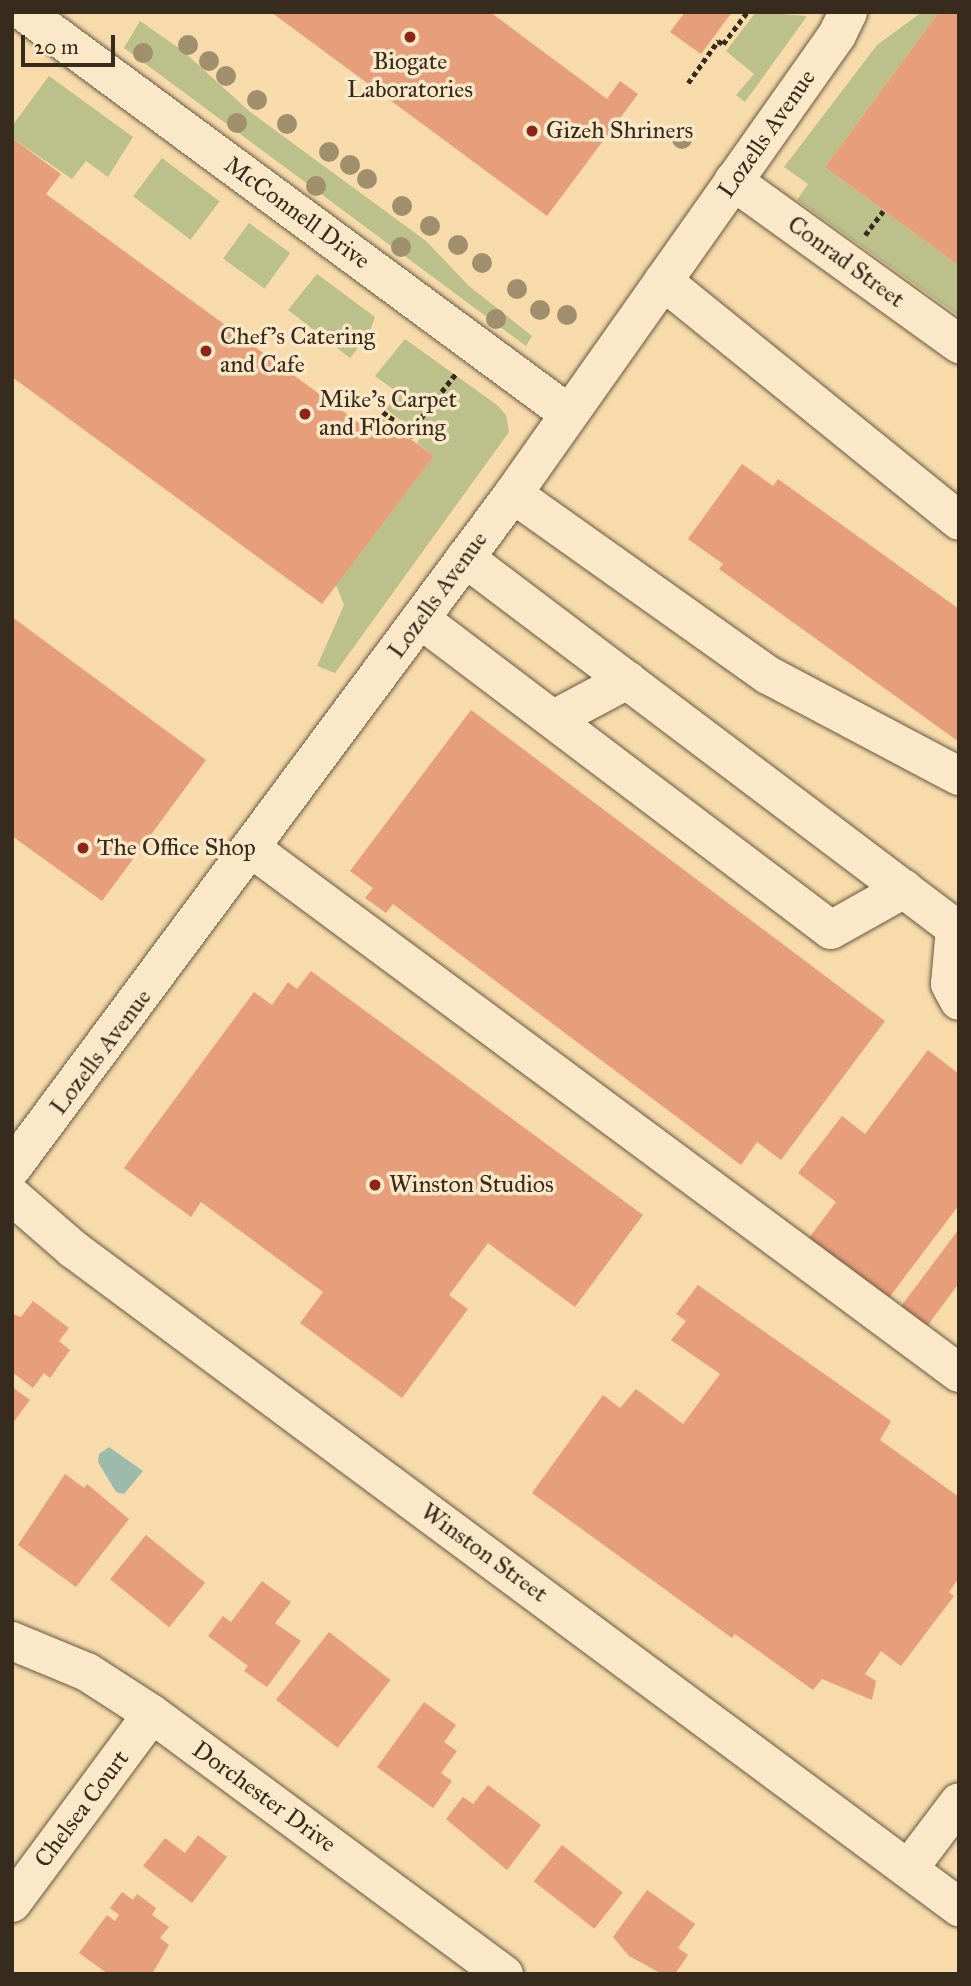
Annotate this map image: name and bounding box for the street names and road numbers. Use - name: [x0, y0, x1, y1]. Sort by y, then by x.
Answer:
- street label: Lozells Avenue: [712, 64, 822, 204]
- street label: McConnell Drive: [219, 151, 375, 275]
- street label: Conrad Street: [782, 210, 910, 314]
- street label: Lozells Avenue: [382, 526, 494, 664]
- street label: Lozells Avenue: [44, 983, 158, 1121]
- street label: Winston Street: [415, 1497, 553, 1609]
- street label: Dorchester Drive: [187, 1735, 341, 1859]
- street label: Chelsea Court: [29, 1745, 135, 1873]

